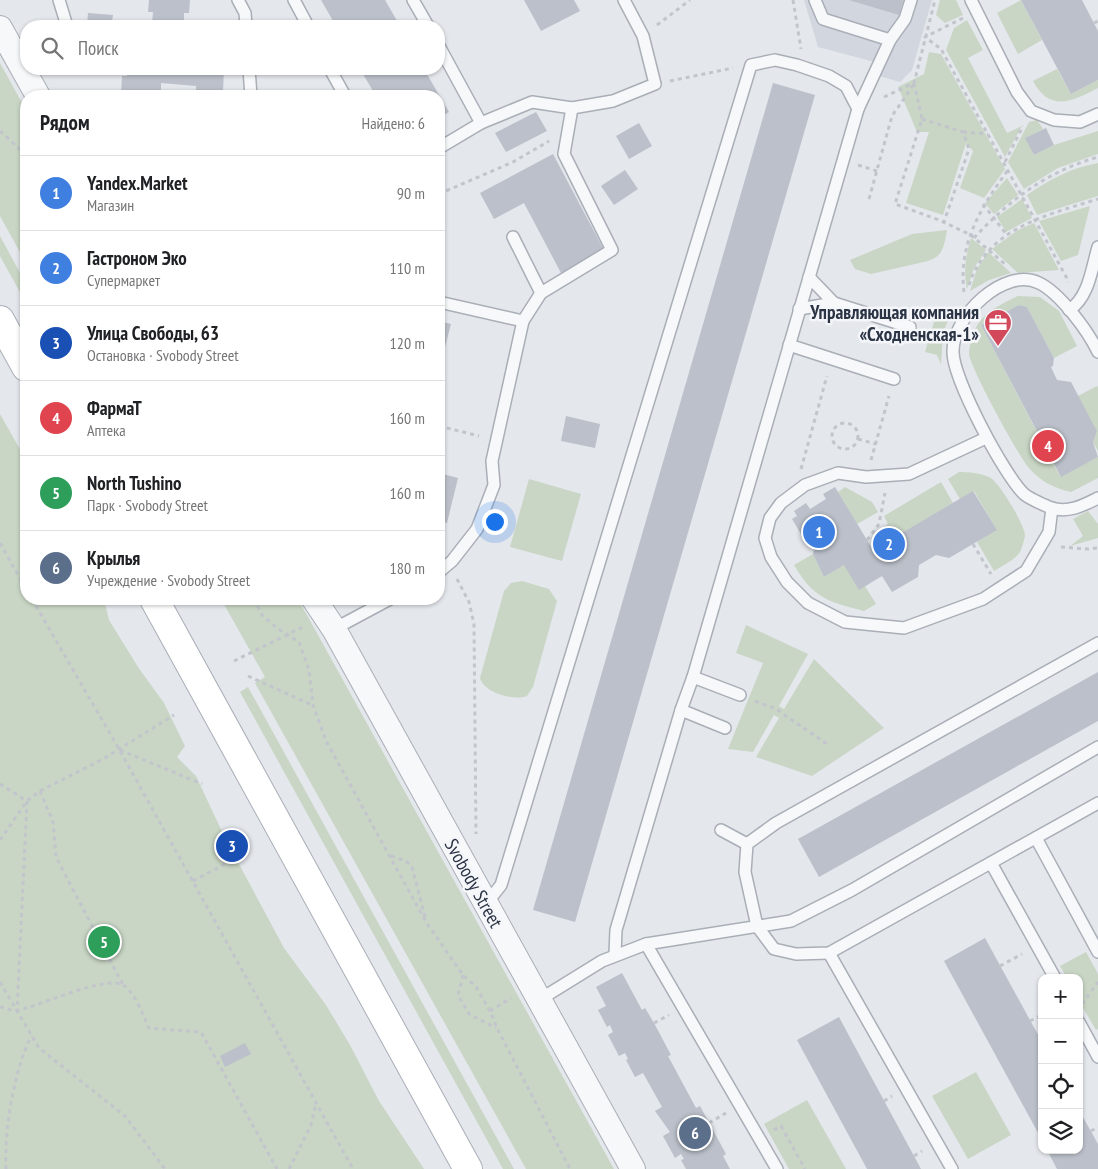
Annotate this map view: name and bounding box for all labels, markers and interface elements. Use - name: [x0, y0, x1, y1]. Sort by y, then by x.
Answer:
- search box: [20, 20, 445, 75]
- icon: search: [38, 34, 66, 62]
- text: Поиск: [78, 36, 119, 60]
- text: Рядом: [40, 109, 90, 136]
- text: Найдено: 6: [362, 113, 425, 133]
- text: Yandex.Market: [87, 171, 188, 195]
- text: 1: [52, 183, 60, 203]
- text: 90 m: [397, 183, 425, 203]
- text: Магазин: [87, 195, 134, 215]
- text: Гастроном Эко: [87, 246, 187, 270]
- text: 2: [52, 258, 60, 278]
- text: 110 m: [390, 258, 425, 278]
- text: Супермаркет: [87, 270, 160, 290]
- place label: Управляющая компания «Сходненская-1»: [809, 300, 979, 346]
- office icon: Управляющая компания «Сходненская-1»: [983, 308, 1013, 347]
- text: Улица Свободы, 63: [87, 321, 219, 345]
- text: 3: [52, 333, 60, 353]
- text: 120 m: [390, 333, 425, 353]
- text: Остановка · Svobody Street: [87, 345, 239, 365]
- text: ФармаТ: [87, 396, 142, 420]
- text: 4: [52, 408, 60, 428]
- text: 160 m: [390, 408, 425, 428]
- text: Аптека: [87, 420, 126, 440]
- pin: 4: [1032, 427, 1064, 465]
- text: North Tushino: [87, 471, 181, 495]
- text: 5: [52, 483, 60, 503]
- text: 160 m: [390, 483, 425, 503]
- text: Парк · Svobody Street: [87, 495, 208, 515]
- your location: [482, 509, 508, 535]
- pin: 1: [803, 513, 835, 551]
- pin: 2: [873, 525, 905, 563]
- text: Крылья: [87, 546, 140, 570]
- text: 6: [52, 558, 60, 578]
- text: 180 m: [390, 558, 425, 578]
- text: Учреждение · Svobody Street: [87, 570, 250, 590]
- pin: 3: [216, 827, 248, 865]
- street label: Svobody Street: [440, 834, 509, 932]
- pin: 5: [88, 923, 120, 961]
- map controls: [1038, 974, 1083, 1154]
- button: +: [1038, 974, 1083, 1019]
- button: −: [1038, 1019, 1083, 1064]
- button: locate: [1038, 1064, 1083, 1109]
- button: layers: [1038, 1109, 1083, 1154]
- pin: 6: [679, 1114, 711, 1152]

